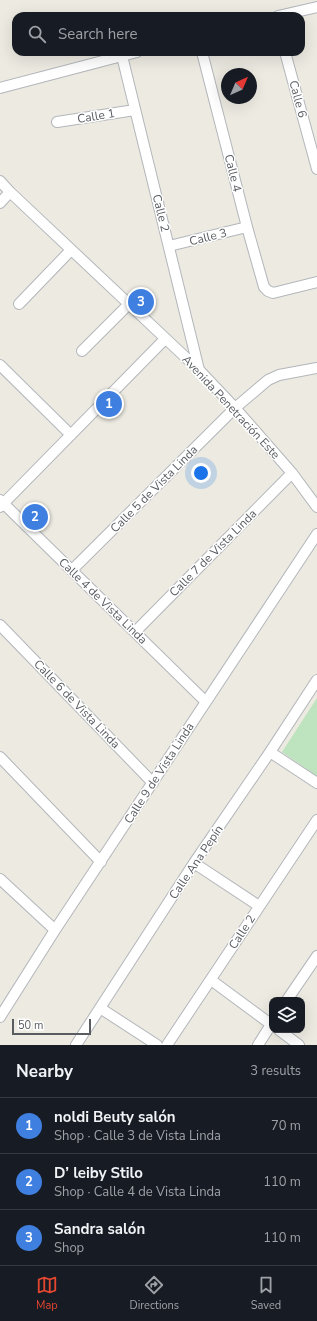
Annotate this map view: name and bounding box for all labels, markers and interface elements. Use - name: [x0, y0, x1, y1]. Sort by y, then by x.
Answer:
- search box: [12, 12, 305, 56]
- icon: search: [26, 23, 48, 45]
- text: Search here: [58, 24, 138, 44]
- north arrow: [221, 68, 257, 104]
- street label: Calle 6: [285, 79, 311, 119]
- street label: Calle 1: [76, 105, 116, 127]
- street label: Calle 4: [221, 153, 245, 193]
- street label: Calle 2: [149, 193, 173, 233]
- street label: Calle 3: [188, 225, 228, 249]
- pin: 3: [128, 287, 154, 317]
- street label: Avenida Penetración Este: [179, 352, 283, 462]
- pin: 1: [96, 389, 122, 419]
- street label: Calle 5 de Vista Linda: [107, 442, 201, 536]
- your location: [191, 463, 211, 483]
- pin: 2: [22, 502, 48, 532]
- street label: Calle 7 de Vista Linda: [166, 506, 260, 600]
- street label: Calle 4 de Vista Linda: [55, 554, 151, 648]
- street label: Calle 6 de Vista Linda: [30, 656, 124, 752]
- street label: Calle 9 de Vista Linda: [120, 719, 198, 827]
- street label: Calle Ana Pepín: [165, 822, 227, 902]
- street label: Calle 2: [225, 912, 259, 952]
- map controls: [269, 997, 305, 1033]
- button: layers: [269, 997, 305, 1033]
- scale bar: [12, 1017, 91, 1036]
- text: 50 m: [18, 1018, 43, 1033]
- text: Nearby: [16, 1060, 73, 1083]
- text: 3 results: [250, 1062, 301, 1080]
- text: noldi Beuty salón: [54, 1107, 176, 1127]
- text: 1: [25, 1117, 33, 1135]
- text: 70 m: [271, 1117, 301, 1135]
- text: Shop · Calle 3 de Vista Linda: [54, 1127, 221, 1145]
- text: D’ leiby Stilo: [54, 1163, 143, 1183]
- text: 2: [25, 1173, 33, 1191]
- text: 110 m: [263, 1173, 301, 1191]
- text: Shop · Calle 4 de Vista Linda: [54, 1183, 221, 1201]
- text: Sandra salón: [54, 1219, 145, 1239]
- text: 3: [25, 1229, 33, 1247]
- text: 110 m: [263, 1229, 301, 1247]
- text: Shop: [54, 1239, 84, 1257]
- tab: Map: [36, 1274, 58, 1313]
- tab: Directions: [130, 1274, 179, 1313]
- tab: Saved: [251, 1274, 281, 1313]

